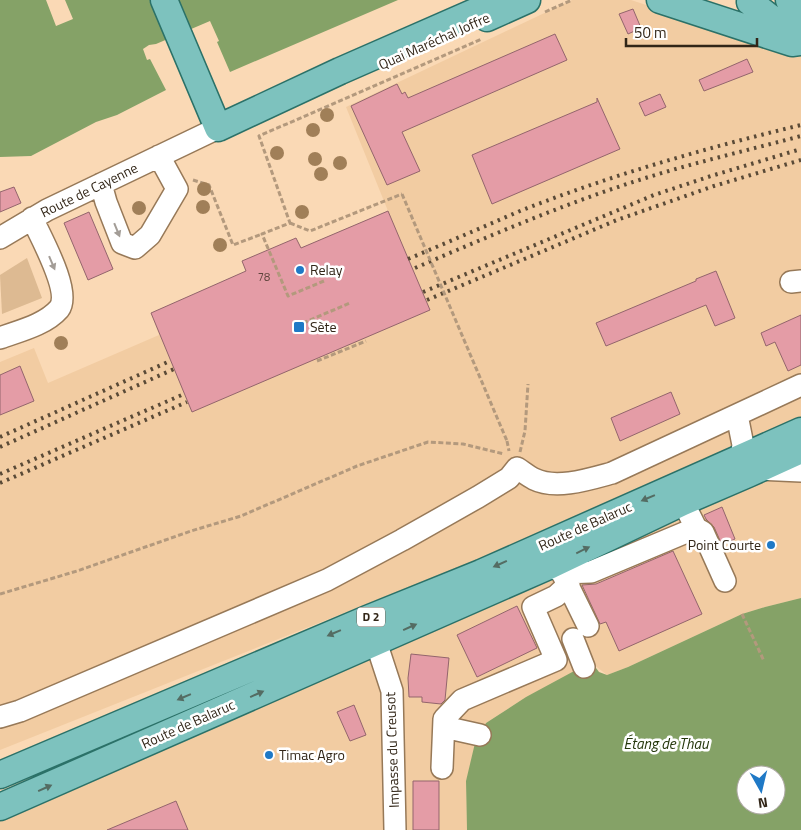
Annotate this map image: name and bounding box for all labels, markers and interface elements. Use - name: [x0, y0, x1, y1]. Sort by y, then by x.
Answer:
- street label: Quai Maréchal Joffre: [375, 7, 493, 74]
- scale bar: [626, 15, 757, 47]
- text: 50 m: [634, 21, 667, 44]
- street label: Route de Cayenne: [36, 157, 141, 222]
- one-way arrow: [113, 223, 121, 237]
- one-way arrow: [49, 256, 57, 270]
- place label: Relay: [310, 259, 343, 280]
- marker: Relay: [294, 264, 306, 276]
- house number: 78: [258, 269, 270, 285]
- place label: Sète: [310, 316, 337, 337]
- marker: Sète: [292, 320, 306, 334]
- one-way arrow: [641, 494, 655, 502]
- street label: Route de Balaruc: [535, 496, 635, 556]
- place label: Point Courte: [688, 534, 761, 555]
- marker: Point Courte: [765, 539, 777, 551]
- one-way arrow: [576, 545, 590, 553]
- one-way arrow: [493, 560, 507, 568]
- road number: D 2: [357, 608, 385, 626]
- one-way arrow: [403, 623, 417, 631]
- one-way arrow: [327, 629, 341, 637]
- one-way arrow: [250, 689, 264, 697]
- street label: Impasse du Creusot: [379, 692, 404, 808]
- one-way arrow: [177, 693, 191, 701]
- street label: Route de Balaruc: [138, 694, 238, 754]
- water label: Étang de Thau: [624, 732, 710, 755]
- place label: Timac Agro: [279, 744, 345, 765]
- marker: Timac Agro: [263, 749, 275, 761]
- north arrow: [736, 765, 786, 815]
- one-way arrow: [38, 783, 52, 791]
- text: N: [757, 792, 769, 814]

